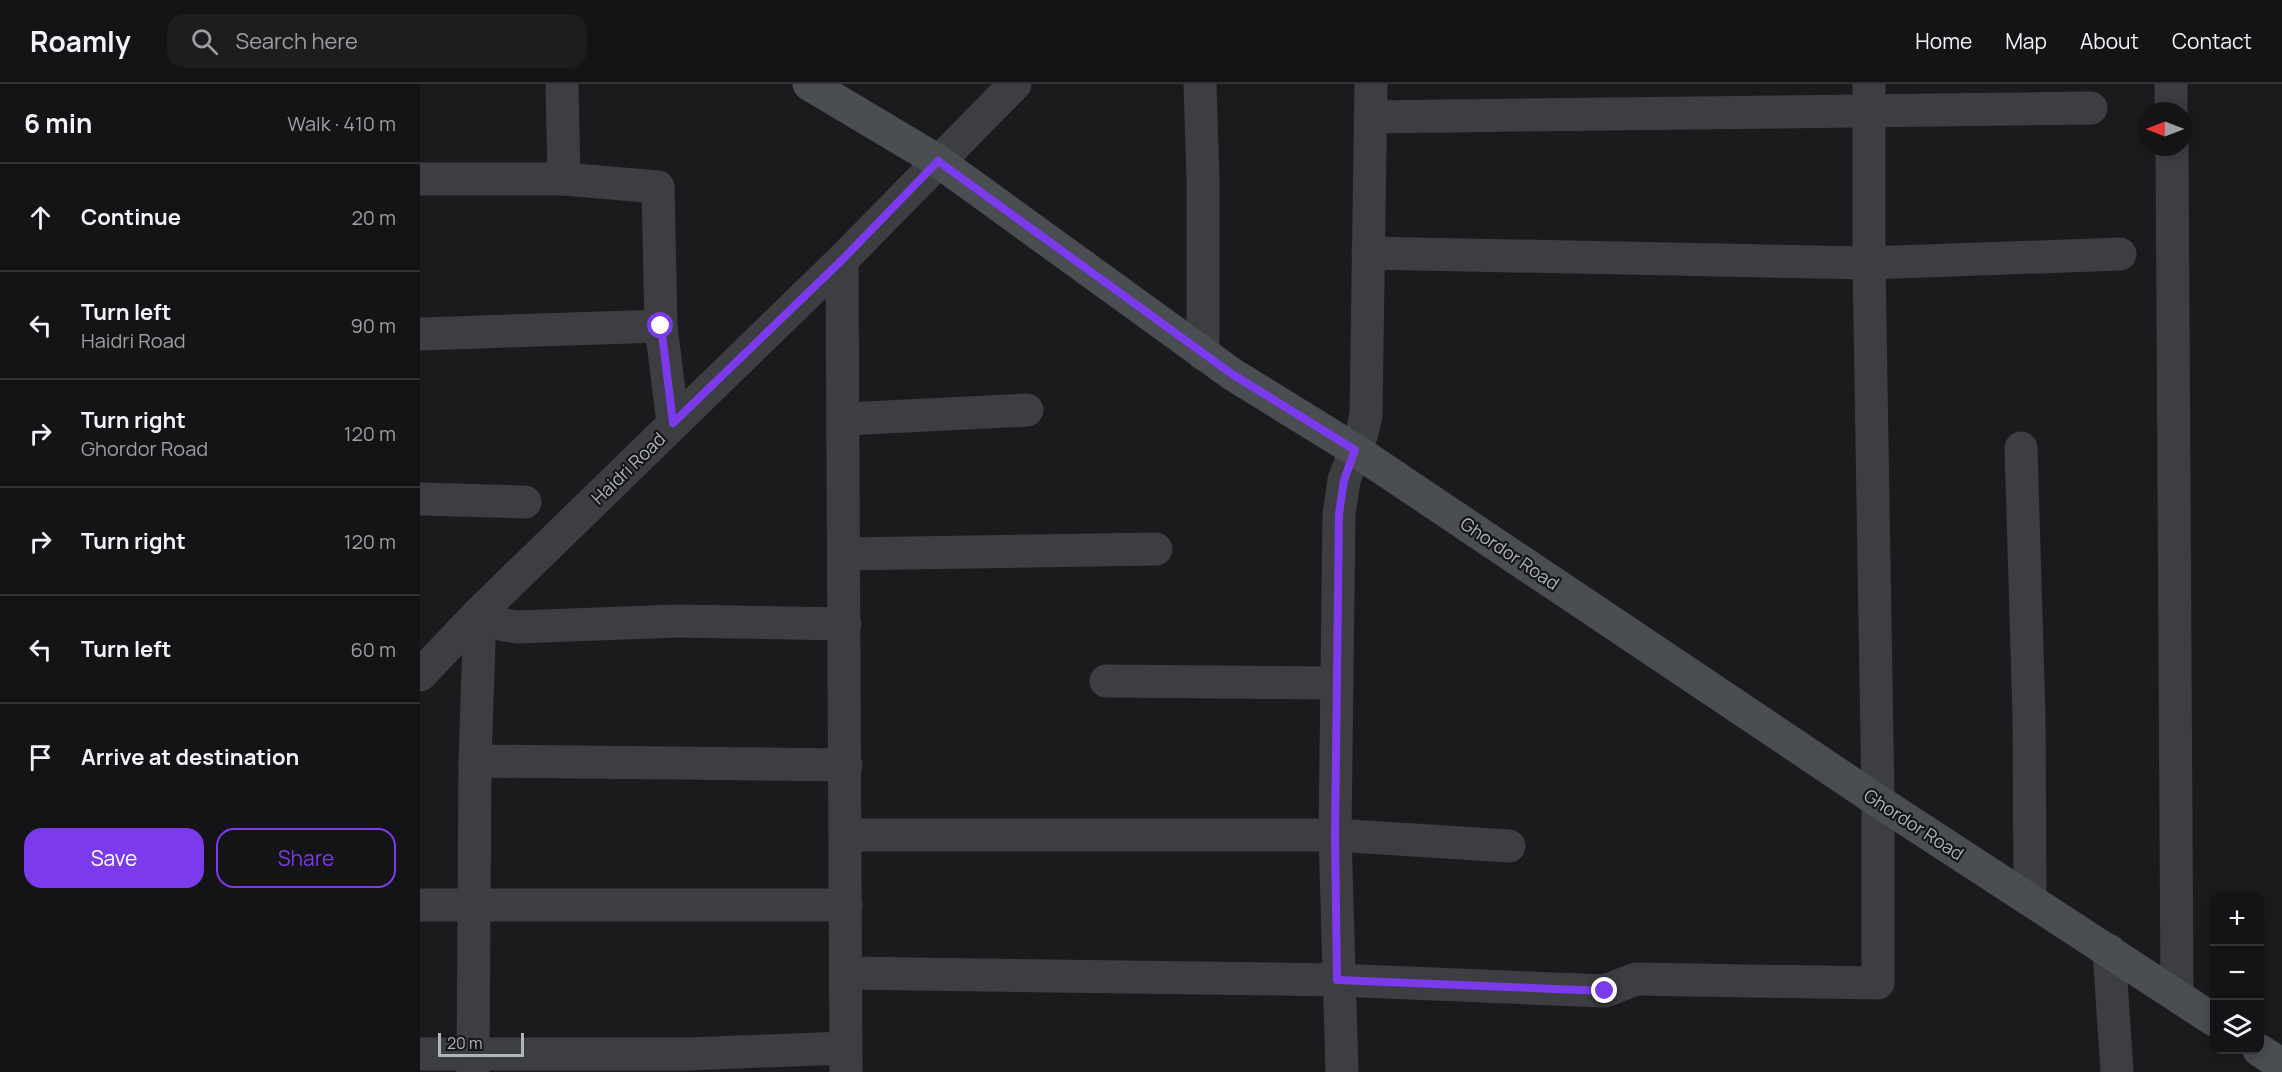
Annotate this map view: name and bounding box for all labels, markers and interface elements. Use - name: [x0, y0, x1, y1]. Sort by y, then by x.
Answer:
- search box: [167, 14, 587, 68]
- text: Roamly: [30, 22, 131, 60]
- icon: search: [188, 25, 221, 58]
- text: Search here: [236, 26, 358, 56]
- text: Home: [1915, 27, 1972, 55]
- text: Map: [2005, 27, 2047, 55]
- text: About: [2080, 27, 2139, 55]
- text: Contact: [2172, 27, 2252, 55]
- north arrow: [2138, 102, 2192, 156]
- text: 6 min: [24, 105, 92, 141]
- text: Walk · 410 m: [287, 110, 396, 137]
- icon: ahead: [24, 201, 57, 234]
- text: Continue: [81, 202, 181, 232]
- text: 20 m: [351, 204, 396, 231]
- text: Turn left: [81, 297, 171, 327]
- icon: left: [24, 309, 57, 342]
- text: 90 m: [350, 312, 396, 339]
- route start: [647, 312, 673, 338]
- text: Haidri Road: [81, 327, 186, 354]
- text: Turn right: [81, 405, 186, 435]
- icon: right: [24, 417, 57, 450]
- text: 120 m: [344, 420, 396, 447]
- street label: Haidri Road: [586, 427, 670, 509]
- text: Ghordor Road: [81, 435, 208, 462]
- street label: Ghordor Road: [1456, 511, 1564, 595]
- icon: right: [24, 525, 57, 558]
- text: Turn right: [81, 526, 186, 556]
- text: 120 m: [344, 528, 396, 555]
- icon: left: [24, 633, 57, 666]
- text: Turn left: [81, 634, 171, 664]
- text: 60 m: [350, 636, 396, 663]
- icon: arrive: [24, 741, 57, 774]
- text: Arrive at destination: [81, 742, 299, 772]
- street label: Ghordor Road: [1859, 783, 1969, 865]
- button: Save: [24, 828, 204, 888]
- button: Share: [216, 828, 396, 888]
- map controls: [2210, 892, 2264, 1054]
- button: +: [2210, 892, 2264, 946]
- button: −: [2210, 946, 2264, 1000]
- route end: [1591, 977, 1617, 1003]
- button: layers: [2210, 1000, 2264, 1054]
- scale bar: [438, 1030, 524, 1058]
- text: 20 m: [447, 1032, 483, 1054]

